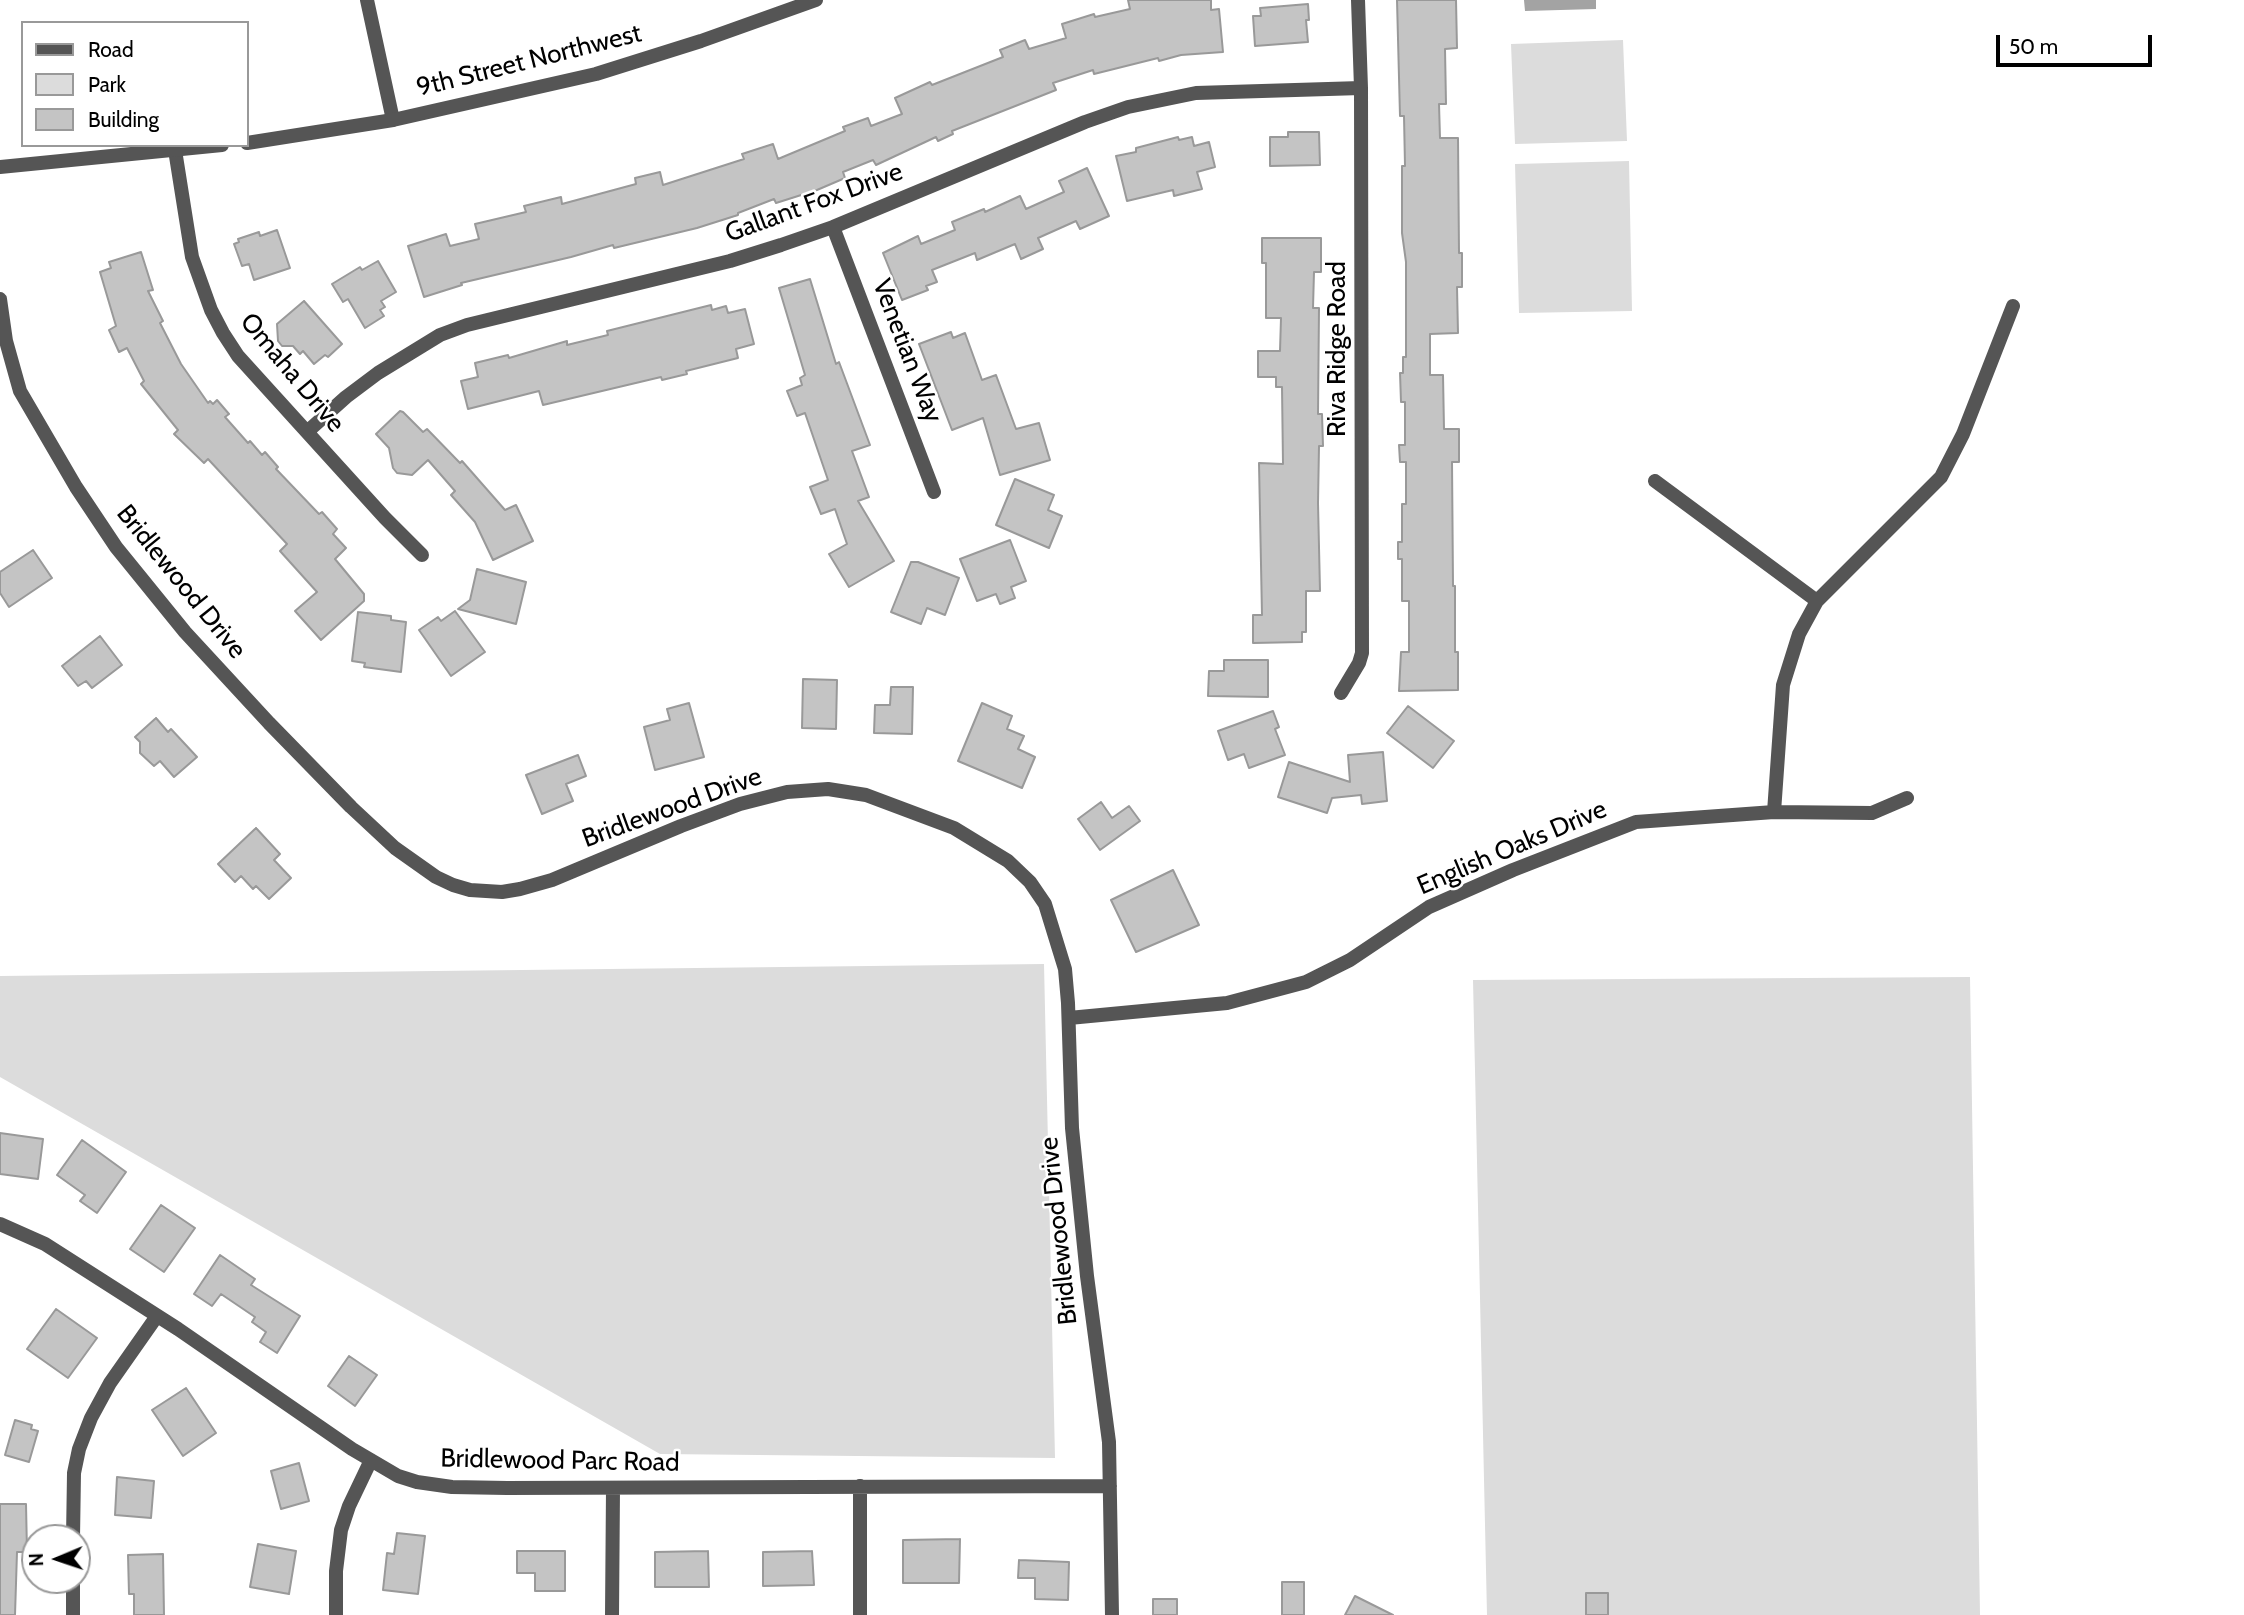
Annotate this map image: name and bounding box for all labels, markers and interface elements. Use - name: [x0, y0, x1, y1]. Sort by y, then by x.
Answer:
- street label: 9th Street Northwest: [413, 18, 645, 104]
- legend: [21, 21, 248, 147]
- scale bar: [1999, 21, 2155, 65]
- text: 50 m: [2009, 34, 2058, 59]
- text: Road: [88, 37, 134, 62]
- text: Park: [88, 72, 126, 97]
- text: Building: [88, 107, 159, 132]
- street label: Gallant Fox Drive: [721, 156, 907, 250]
- street label: Riva Ridge Road: [1321, 261, 1353, 437]
- street label: Venetian Way: [865, 275, 949, 427]
- street label: Omaha Drive: [233, 307, 351, 439]
- street label: Bridlewood Drive: [109, 499, 253, 665]
- street label: Bridlewood Drive: [578, 761, 766, 855]
- street label: English Oaks Drive: [1413, 794, 1611, 902]
- street label: Bridlewood Drive: [1034, 1136, 1084, 1326]
- street label: Bridlewood Parc Road: [440, 1443, 680, 1479]
- north arrow: [21, 1524, 91, 1594]
- text: N: [25, 1553, 48, 1567]

